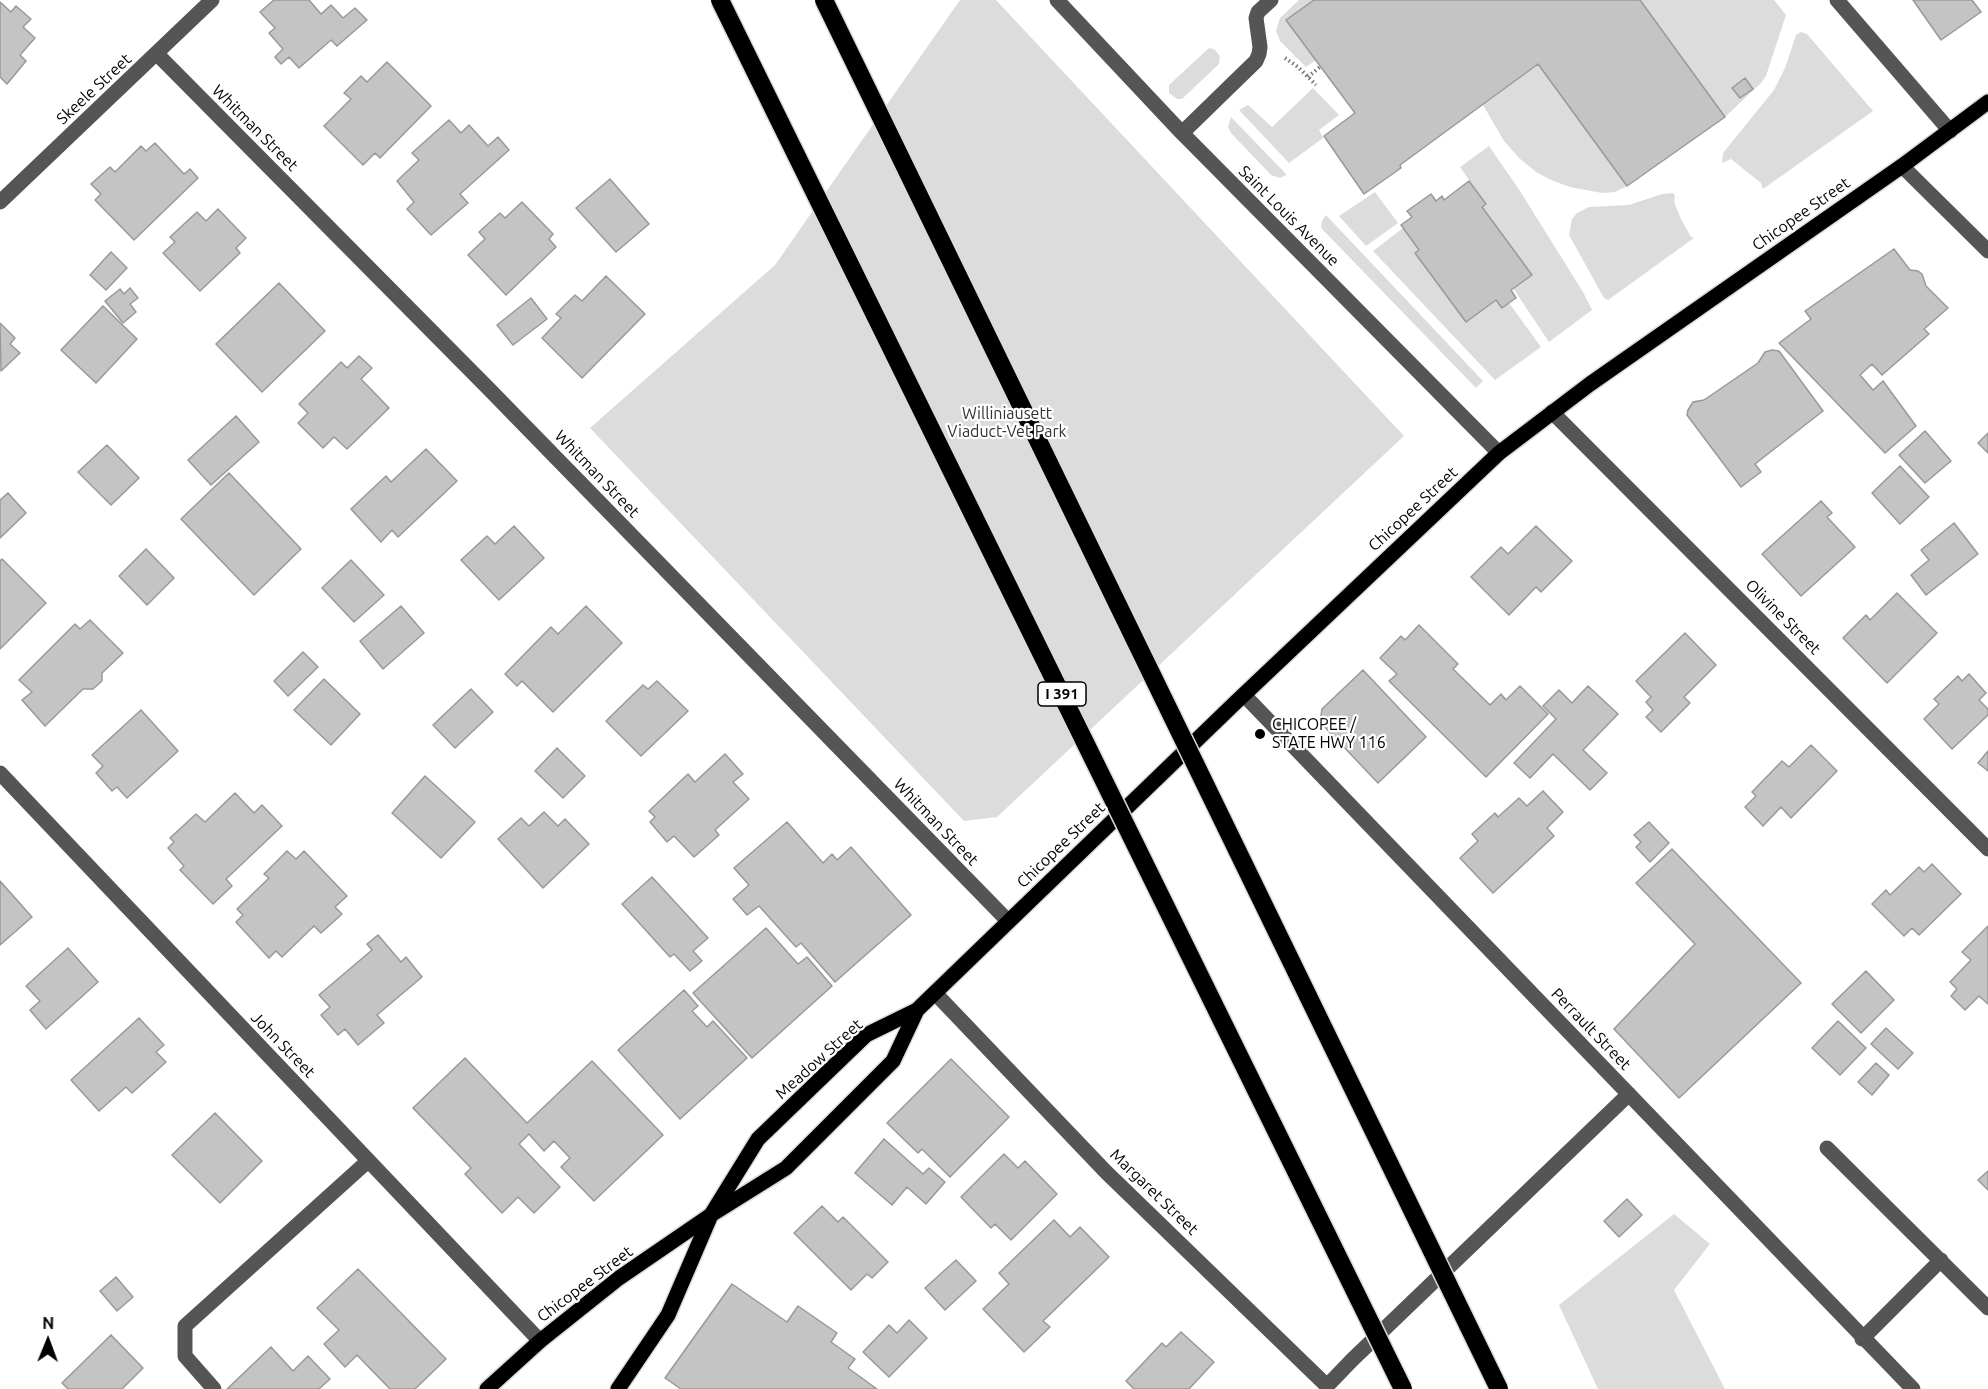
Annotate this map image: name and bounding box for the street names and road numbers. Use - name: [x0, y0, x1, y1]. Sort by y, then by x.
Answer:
- street label: Skeele Street: [53, 50, 135, 128]
- street label: Whitman Street: [208, 81, 302, 175]
- street label: Saint Louis Avenue: [1235, 162, 1343, 270]
- street label: Chicopee Street: [1748, 173, 1854, 255]
- street label: Whitman Street: [551, 426, 643, 522]
- street label: Chicopee Street: [1364, 463, 1462, 555]
- street label: Olivine Street: [1741, 575, 1825, 659]
- road number: I 391: [1038, 682, 1086, 706]
- street label: Whitman Street: [890, 774, 982, 870]
- street label: Chicopee Street: [1013, 798, 1109, 892]
- street label: Perrault Street: [1547, 984, 1635, 1074]
- street label: John Street: [247, 1008, 319, 1082]
- street label: Meadow Street: [772, 1015, 866, 1103]
- street label: Margaret Street: [1106, 1145, 1202, 1239]
- street label: Chicopee Street: [533, 1242, 637, 1326]

